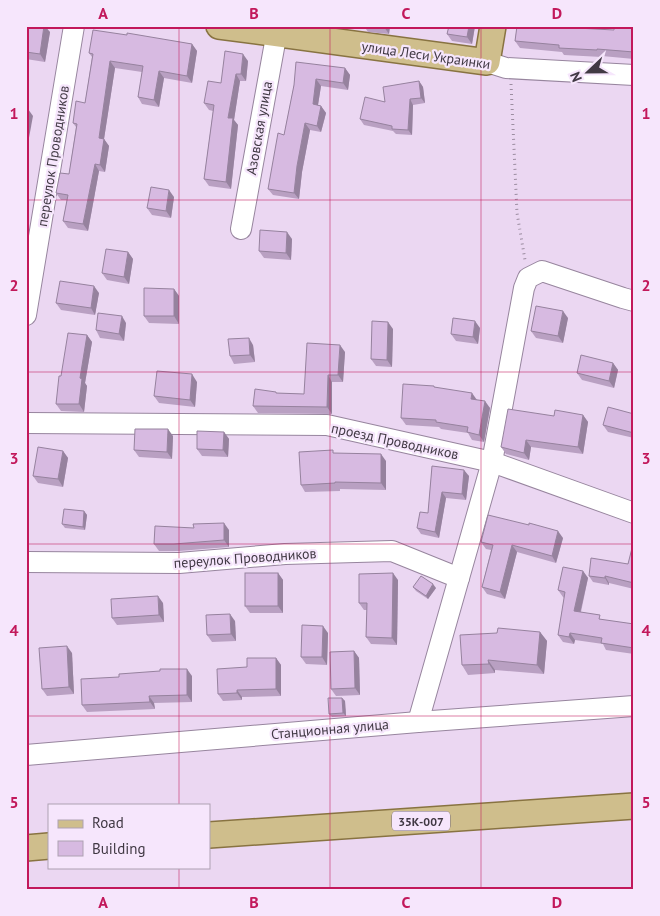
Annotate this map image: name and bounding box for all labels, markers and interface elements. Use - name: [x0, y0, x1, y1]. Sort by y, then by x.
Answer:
- text: A: [98, 3, 108, 23]
- text: B: [249, 3, 259, 23]
- text: C: [402, 3, 411, 23]
- text: D: [552, 3, 562, 23]
- street label: улица Леси Украинки: [360, 37, 492, 73]
- north arrow: [562, 48, 612, 98]
- text: N: [566, 69, 586, 85]
- street label: Азовская улица: [242, 80, 276, 176]
- street label: переулок Проводников: [33, 84, 73, 228]
- text: 1: [9, 103, 19, 123]
- text: 1: [641, 103, 651, 123]
- text: 2: [9, 275, 19, 295]
- text: 2: [641, 275, 651, 295]
- street label: проезд Проводников: [330, 419, 460, 463]
- text: 3: [9, 448, 19, 468]
- text: 3: [641, 448, 651, 468]
- street label: переулок Проводников: [173, 544, 317, 572]
- text: 4: [9, 620, 19, 640]
- text: 4: [641, 620, 651, 640]
- street label: Станционная улица: [270, 715, 390, 743]
- text: 5: [9, 792, 19, 812]
- text: 5: [641, 792, 651, 812]
- legend: [48, 804, 210, 868]
- road number: 35К-007: [392, 811, 450, 830]
- text: Road: [92, 813, 124, 832]
- text: Building: [92, 839, 146, 858]
- text: A: [98, 892, 108, 912]
- text: B: [249, 892, 259, 912]
- text: C: [402, 892, 411, 912]
- text: D: [552, 892, 562, 912]

